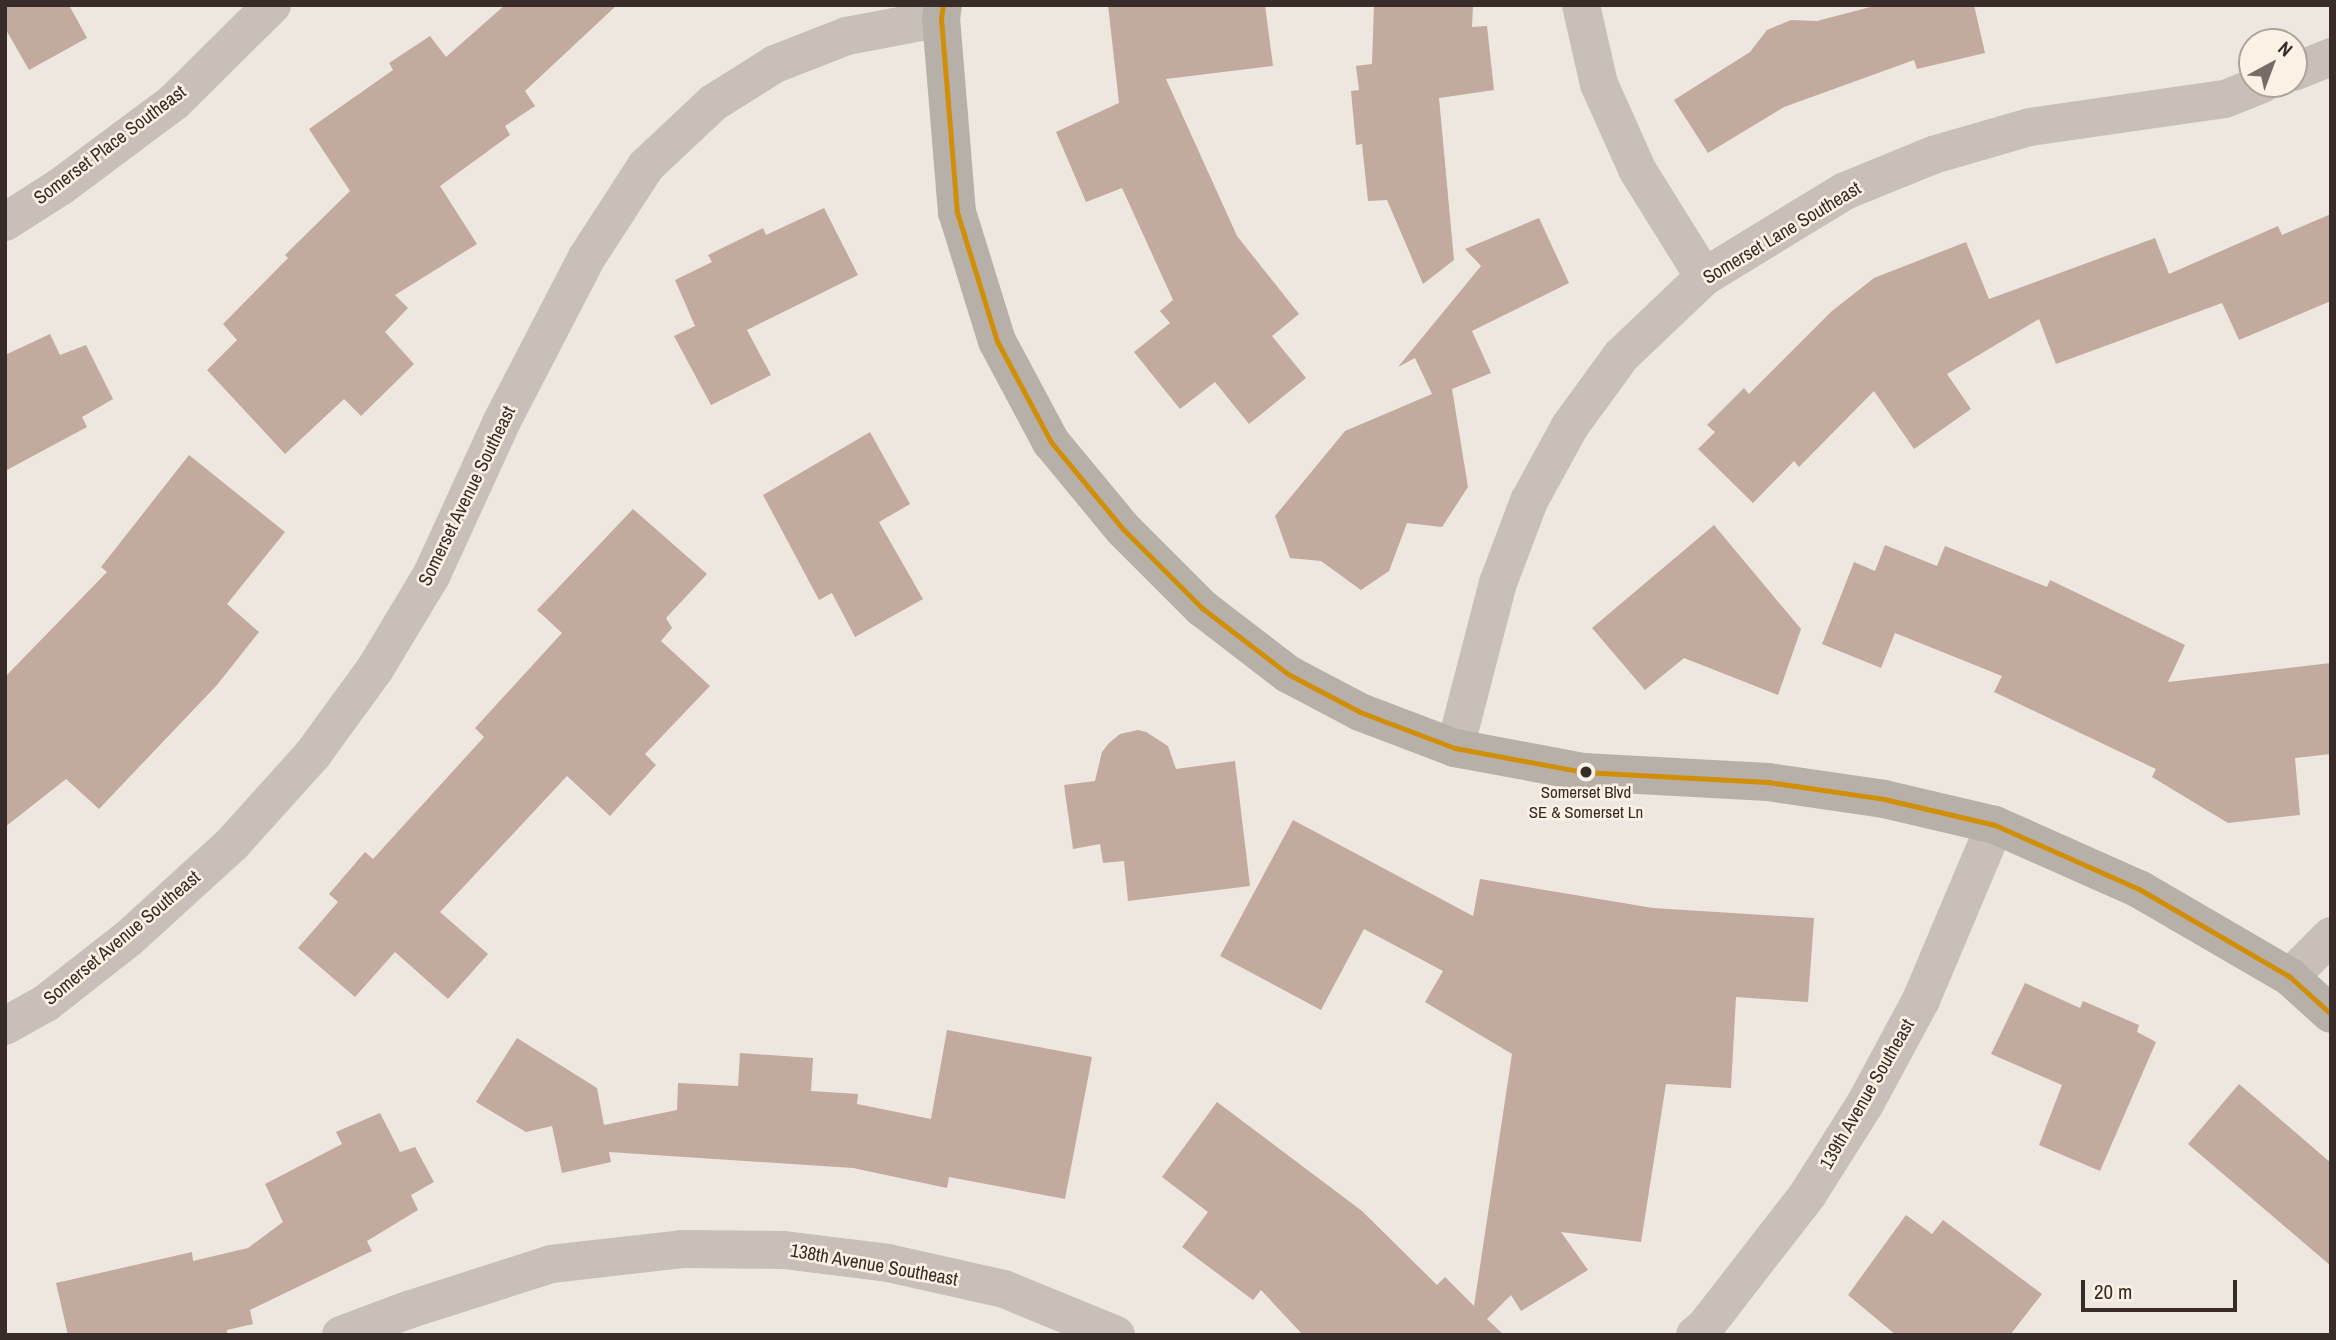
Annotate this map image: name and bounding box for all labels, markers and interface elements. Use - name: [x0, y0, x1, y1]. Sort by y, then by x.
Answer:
- north arrow: [2238, 28, 2308, 98]
- text: N: [2273, 35, 2298, 62]
- street label: Somerset Place Southeast: [29, 80, 191, 210]
- street label: Somerset Lane Southeast: [1699, 177, 1865, 289]
- street label: Somerset Avenue Southeast: [413, 402, 521, 590]
- marker: Somerset Blvd SE & Somerset Ln: [1579, 765, 1593, 779]
- place label: Somerset Blvd SE & Somerset Ln: [1529, 782, 1643, 822]
- street label: Somerset Avenue Southeast: [39, 866, 205, 1010]
- street label: 139th Avenue Southeast: [1815, 1015, 1919, 1173]
- street label: 138th Avenue Southeast: [788, 1239, 960, 1291]
- scale bar: [2084, 1266, 2240, 1310]
- text: 20 m: [2094, 1277, 2132, 1306]

